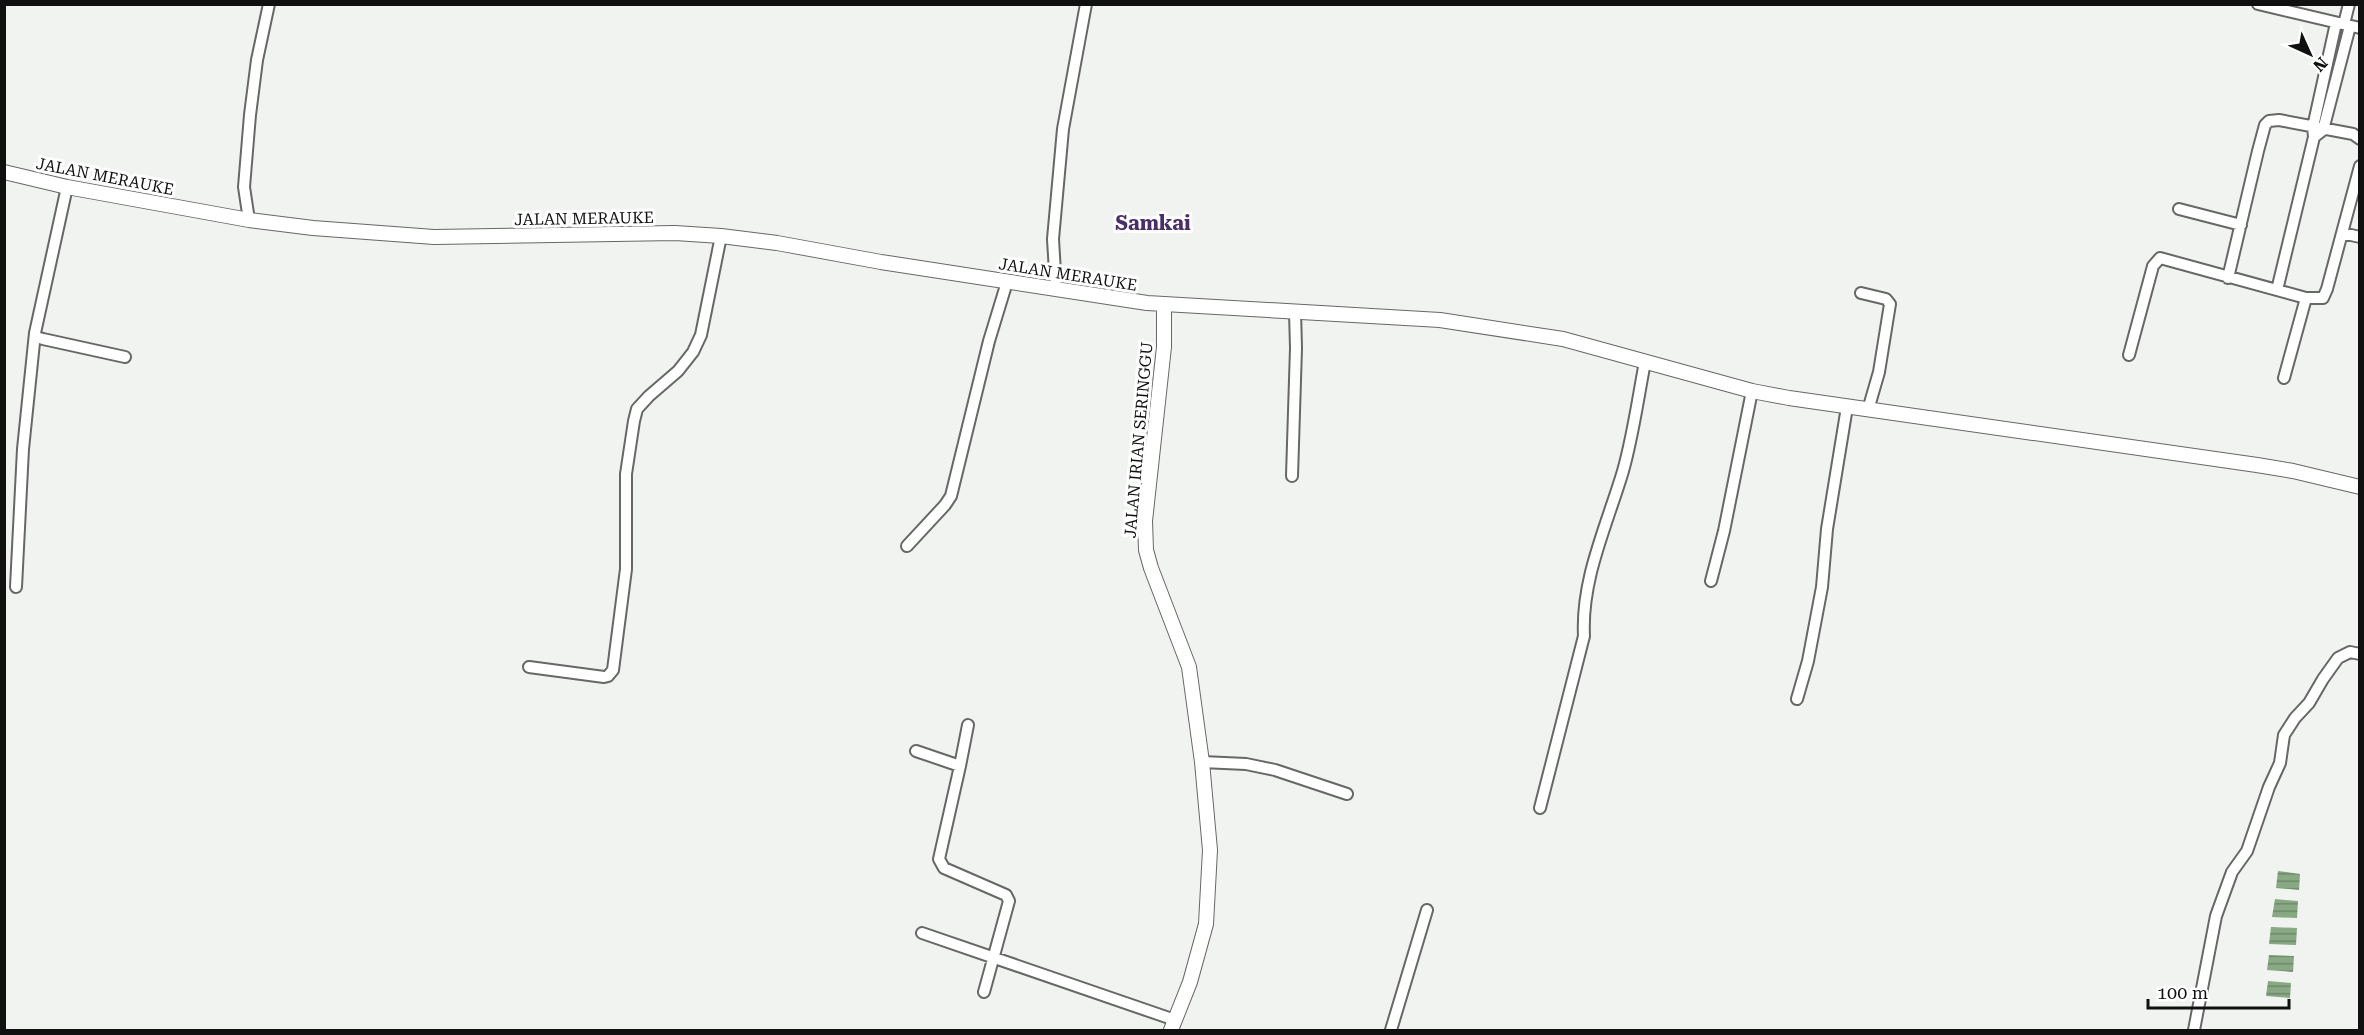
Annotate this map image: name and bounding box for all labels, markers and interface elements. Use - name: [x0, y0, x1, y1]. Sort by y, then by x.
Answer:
- north arrow: [2280, 24, 2340, 84]
- text: N: [2309, 53, 2331, 75]
- street label: JALAN MERAUKE: [34, 154, 175, 199]
- street label: JALAN MERAUKE: [514, 208, 654, 229]
- district label: Samkai: [1115, 211, 1191, 235]
- street label: JALAN MERAUKE: [997, 254, 1139, 295]
- street label: JALAN IRIAN SERINGGU: [1120, 341, 1157, 539]
- scale bar: [2148, 972, 2289, 1010]
- text: 100 m: [2157, 982, 2208, 1003]

